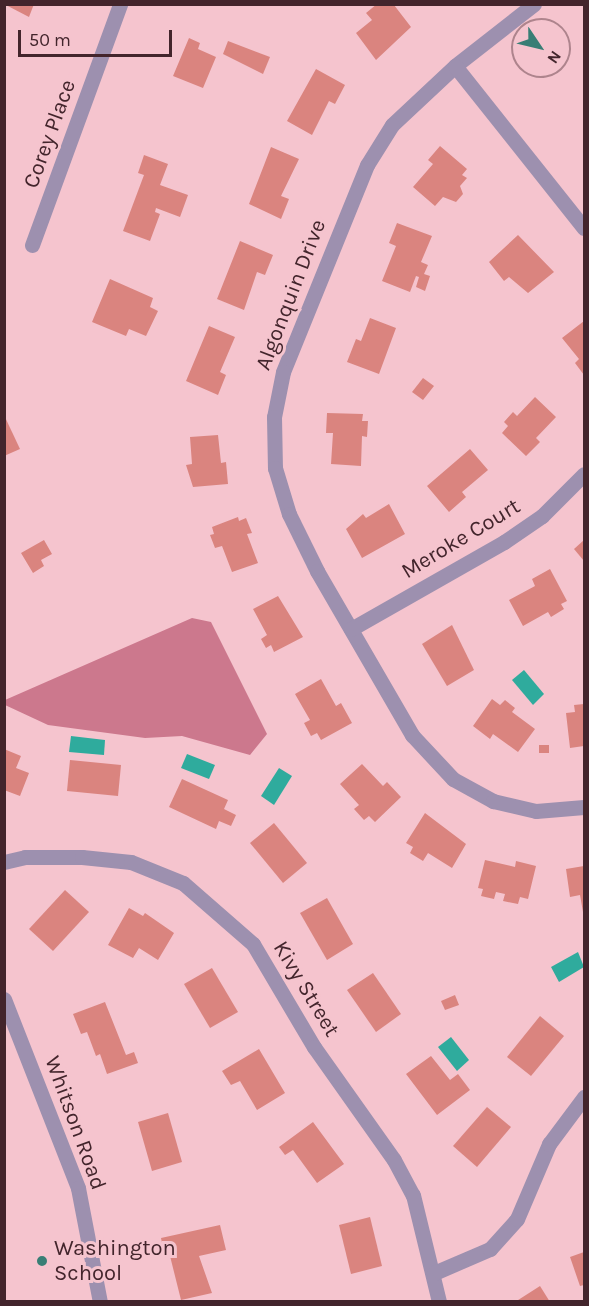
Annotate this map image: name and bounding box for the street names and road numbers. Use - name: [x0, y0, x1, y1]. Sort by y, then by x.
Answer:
- street label: Corey Place: [18, 76, 82, 192]
- street label: Algonquin Drive: [250, 216, 332, 374]
- street label: Meroke Court: [397, 493, 525, 585]
- street label: Kivy Street: [267, 936, 345, 1042]
- street label: Whitson Road: [39, 1052, 111, 1194]

